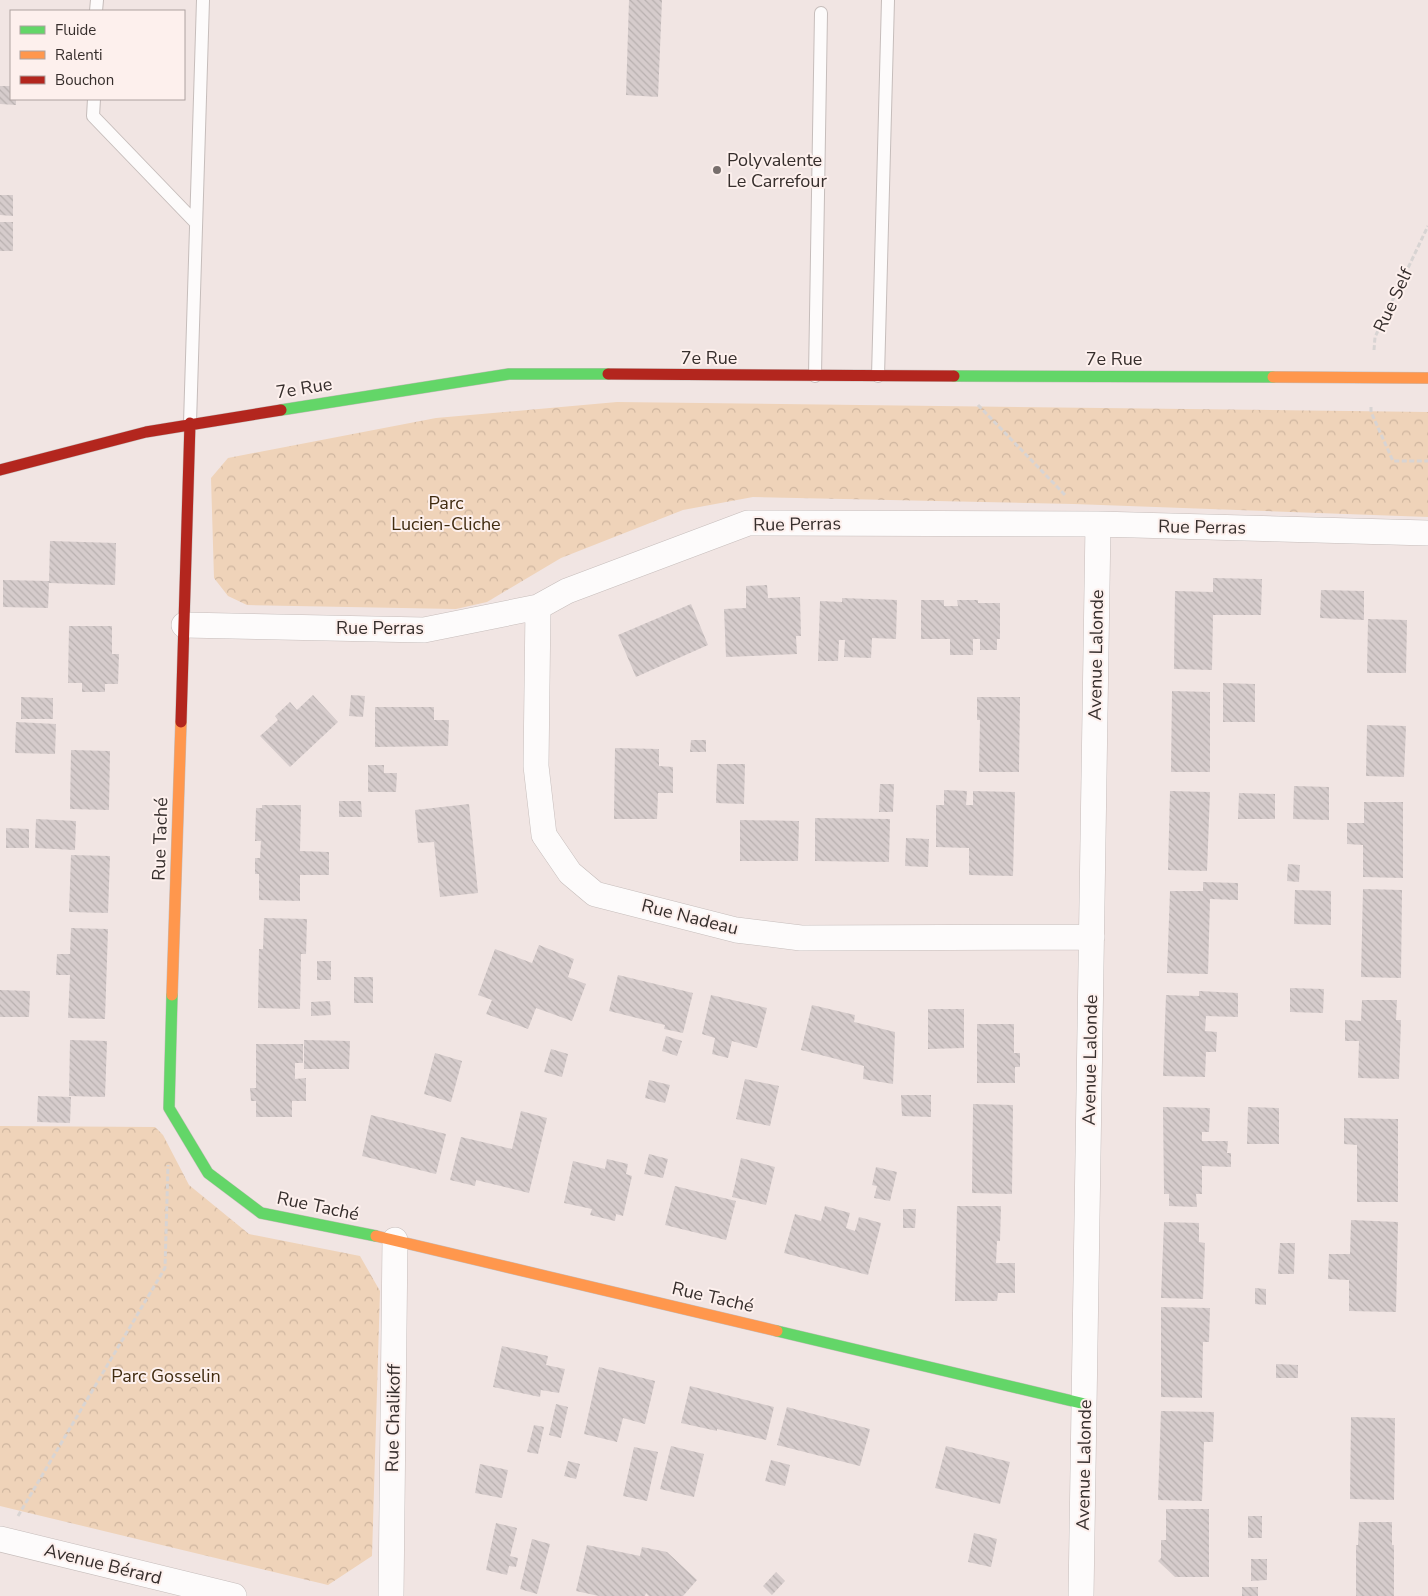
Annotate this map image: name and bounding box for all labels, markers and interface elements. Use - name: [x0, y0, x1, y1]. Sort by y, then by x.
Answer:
- legend: [10, 10, 185, 100]
- text: Fluide: [55, 20, 96, 40]
- text: Ralenti: [55, 45, 103, 65]
- text: Bouchon: [55, 70, 114, 90]
- place label: Polyvalente Le Carrefour: [727, 148, 827, 193]
- marker: Polyvalente Le Carrefour: [711, 164, 723, 176]
- street label: Rue Self: [1368, 263, 1419, 336]
- street label: 7e Rue: [681, 346, 737, 370]
- street label: 7e Rue: [1086, 347, 1142, 371]
- street label: 7e Rue: [274, 372, 334, 404]
- park label: Parc Lucien-Cliche: [391, 491, 501, 536]
- street label: Rue Perras: [753, 511, 841, 537]
- street label: Rue Perras: [1158, 514, 1246, 540]
- street label: Avenue Lalonde: [1083, 589, 1109, 721]
- street label: Rue Perras: [336, 616, 424, 640]
- street label: Rue Taché: [147, 797, 173, 881]
- street label: Rue Nadeau: [639, 893, 741, 941]
- street label: Avenue Lalonde: [1077, 994, 1103, 1126]
- street label: Rue Taché: [275, 1186, 361, 1226]
- street label: Rue Taché: [670, 1276, 756, 1318]
- street label: Rue Chalikoff: [380, 1363, 406, 1472]
- park label: Parc Gosselin: [111, 1364, 221, 1388]
- street label: Avenue Lalonde: [1071, 1399, 1097, 1531]
- street label: Avenue Bérard: [42, 1538, 164, 1590]

